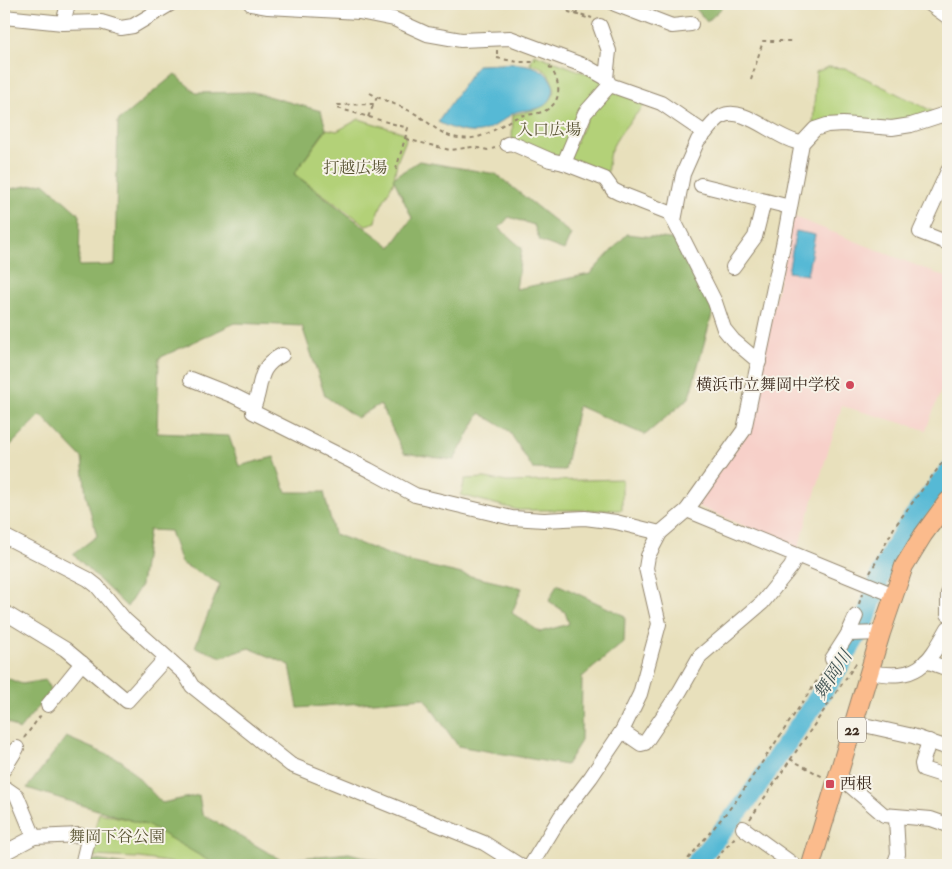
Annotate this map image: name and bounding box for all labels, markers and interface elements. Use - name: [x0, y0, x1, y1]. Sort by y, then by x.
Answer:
- park label: 入口広場: [517, 120, 581, 140]
- park label: 打越広場: [323, 158, 387, 178]
- place label: 横浜市立舞岡中学校: [696, 375, 840, 395]
- marker: 横浜市立舞岡中学校: [844, 379, 856, 391]
- water label: 舞岡川: [809, 644, 858, 704]
- road number: 22: [838, 718, 866, 742]
- place label: 西根: [840, 774, 872, 794]
- marker: 西根: [824, 778, 836, 790]
- park label: 舞岡下谷公園: [69, 827, 165, 847]

